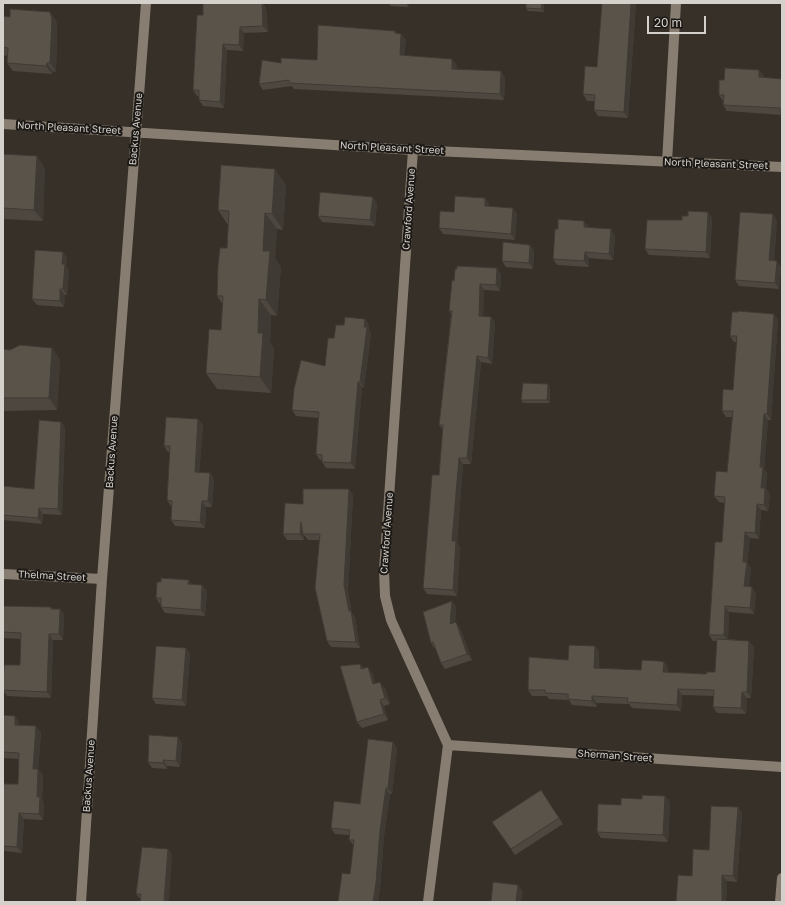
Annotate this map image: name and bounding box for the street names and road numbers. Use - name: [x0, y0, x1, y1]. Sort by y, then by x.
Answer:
- street label: Backus Avenue: [127, 92, 145, 166]
- street label: North Pleasant Street: [16, 119, 122, 137]
- street label: North Pleasant Street: [339, 139, 445, 157]
- street label: North Pleasant Street: [664, 156, 768, 172]
- street label: Crawford Avenue: [400, 168, 418, 250]
- street label: Backus Avenue: [103, 415, 121, 489]
- street label: Crawford Avenue: [378, 492, 396, 574]
- street label: Thelma Street: [18, 568, 86, 584]
- street label: Backus Avenue: [80, 739, 98, 813]
- street label: Sherman Street: [577, 747, 653, 765]

